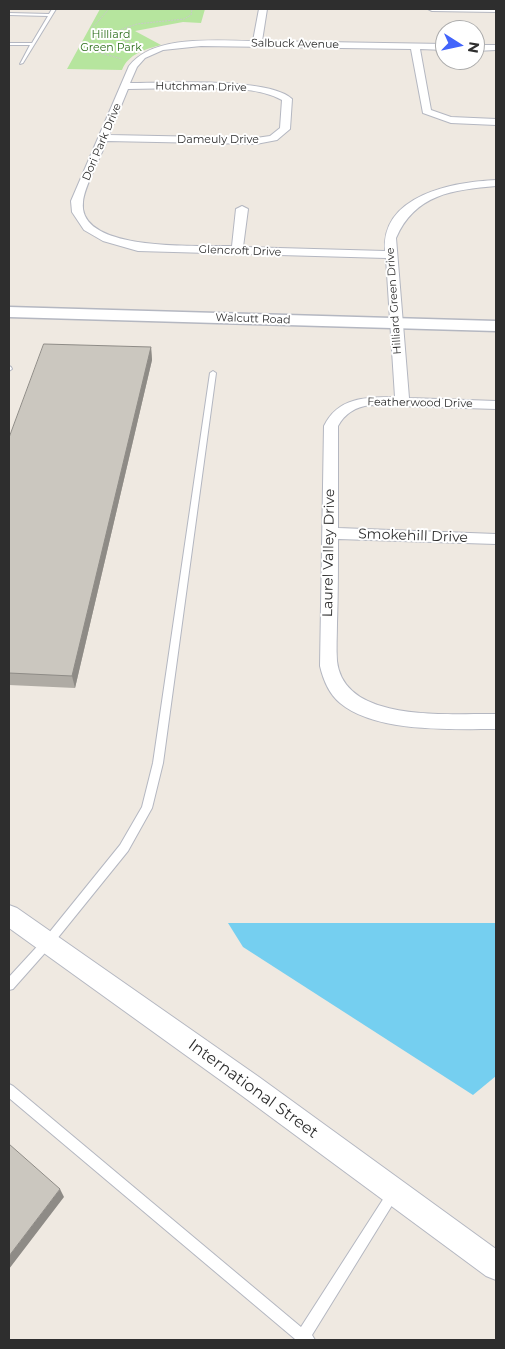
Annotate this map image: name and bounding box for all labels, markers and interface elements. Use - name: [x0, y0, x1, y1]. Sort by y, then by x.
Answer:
- north arrow: [435, 20, 485, 70]
- park label: Hilliard Green Park: [80, 28, 142, 54]
- street label: Salbuck Avenue: [251, 37, 339, 51]
- text: N: [464, 40, 484, 55]
- street label: Hutchman Drive: [155, 80, 247, 94]
- street label: Dori Park Drive: [80, 101, 124, 183]
- street label: Dameuly Drive: [177, 133, 259, 147]
- street label: Glencroft Drive: [198, 243, 282, 259]
- street label: Hilliard Green Drive: [384, 247, 404, 355]
- street label: Walcutt Road: [215, 311, 291, 327]
- street label: Featherwood Drive: [367, 395, 473, 411]
- street label: Laurel Valley Drive: [319, 489, 339, 617]
- street label: Smokehill Drive: [358, 526, 468, 546]
- street label: International Street: [184, 1035, 322, 1143]

